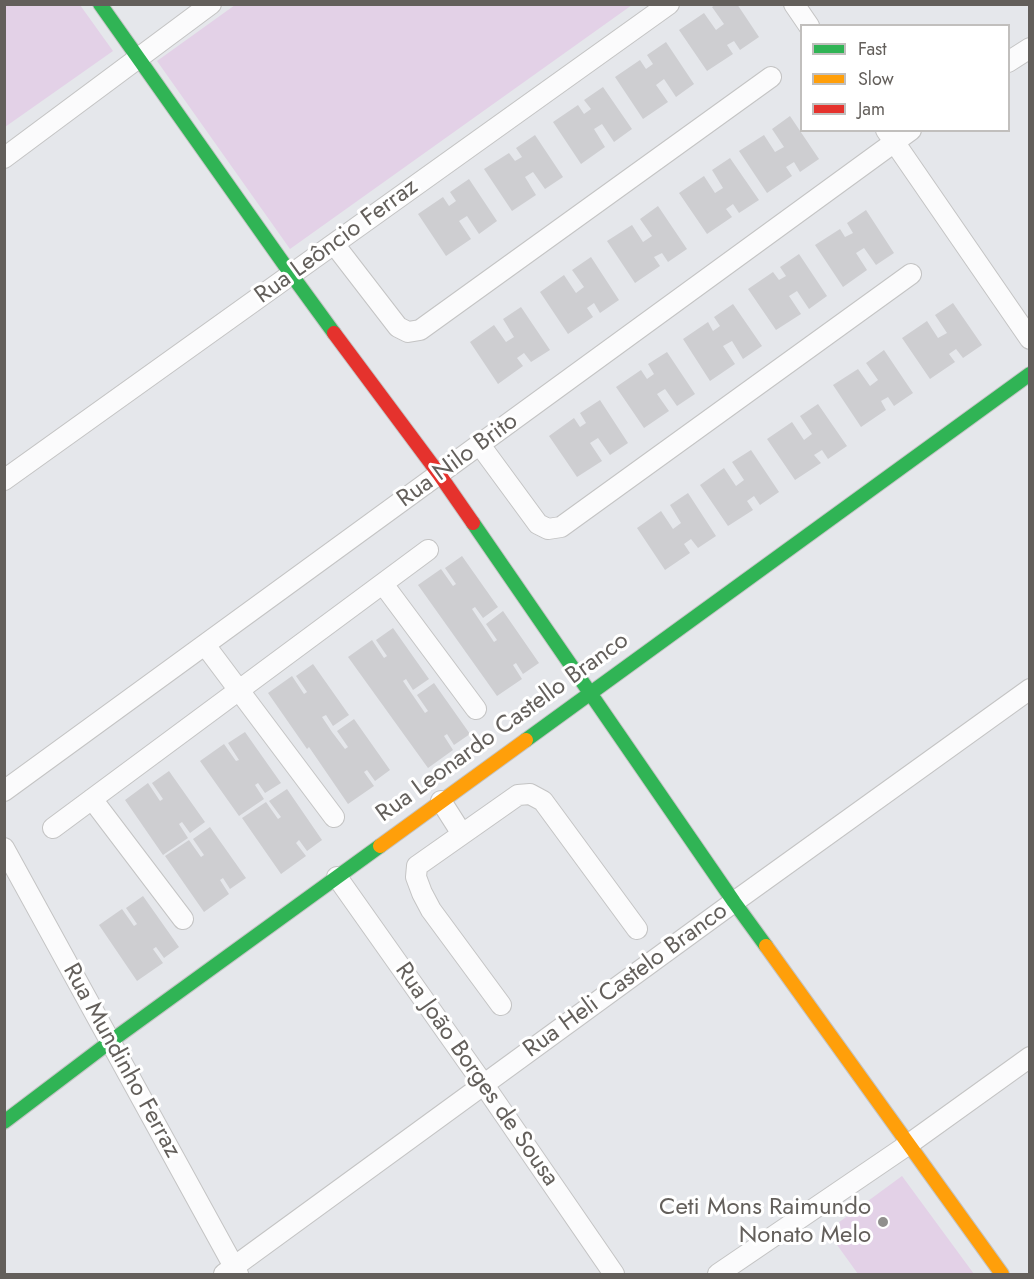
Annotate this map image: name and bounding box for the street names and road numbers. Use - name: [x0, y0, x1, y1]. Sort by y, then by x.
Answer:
- street label: Rua Leôncio Ferraz: [250, 173, 424, 311]
- street label: Rua Nilo Brito: [392, 408, 524, 514]
- street label: Rua Leonardo Castello Branco: [371, 627, 635, 829]
- street label: Rua Heli Castelo Branco: [518, 897, 734, 1065]
- street label: Rua João Borges de Sousa: [388, 958, 564, 1192]
- street label: Rua Mundinho Ferraz: [56, 959, 186, 1163]

